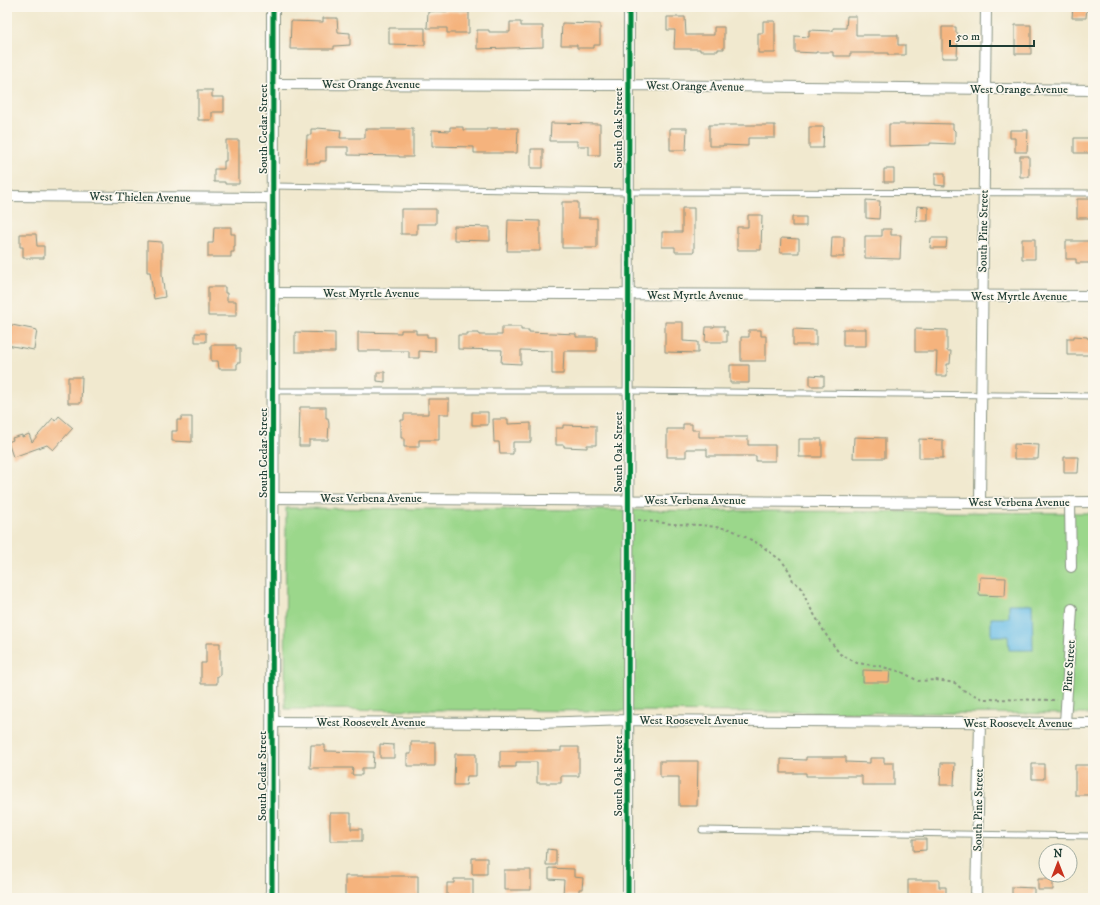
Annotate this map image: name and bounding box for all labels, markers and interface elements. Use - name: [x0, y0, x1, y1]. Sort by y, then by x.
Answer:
- scale bar: [950, 22, 1034, 48]
- text: 50 m: [956, 29, 980, 44]
- street label: West Orange Avenue: [321, 77, 420, 92]
- street label: West Orange Avenue: [645, 78, 744, 95]
- street label: West Orange Avenue: [969, 82, 1068, 97]
- street label: South Cedar Street: [256, 84, 271, 174]
- street label: South Oak Street: [611, 87, 626, 169]
- street label: West Thielen Avenue: [88, 189, 191, 206]
- street label: South Pine Street: [975, 189, 992, 273]
- street label: West Myrtle Avenue: [322, 286, 419, 301]
- street label: West Myrtle Avenue: [646, 288, 743, 303]
- street label: West Myrtle Avenue: [970, 289, 1067, 304]
- street label: South Cedar Street: [256, 408, 271, 498]
- street label: South Oak Street: [611, 411, 626, 493]
- street label: West Verbena Avenue: [319, 491, 422, 506]
- street label: West Verbena Avenue: [643, 493, 746, 508]
- street label: West Verbena Avenue: [967, 495, 1070, 510]
- street label: Pine Street: [1060, 639, 1079, 693]
- street label: West Roosevelt Avenue: [638, 713, 749, 728]
- street label: West Roosevelt Avenue: [315, 715, 426, 730]
- street label: West Roosevelt Avenue: [962, 716, 1073, 731]
- street label: South Cedar Street: [255, 731, 270, 821]
- street label: South Oak Street: [611, 735, 626, 817]
- street label: South Pine Street: [970, 768, 987, 852]
- north arrow: [1038, 843, 1078, 883]
- text: N: [1053, 847, 1063, 861]

